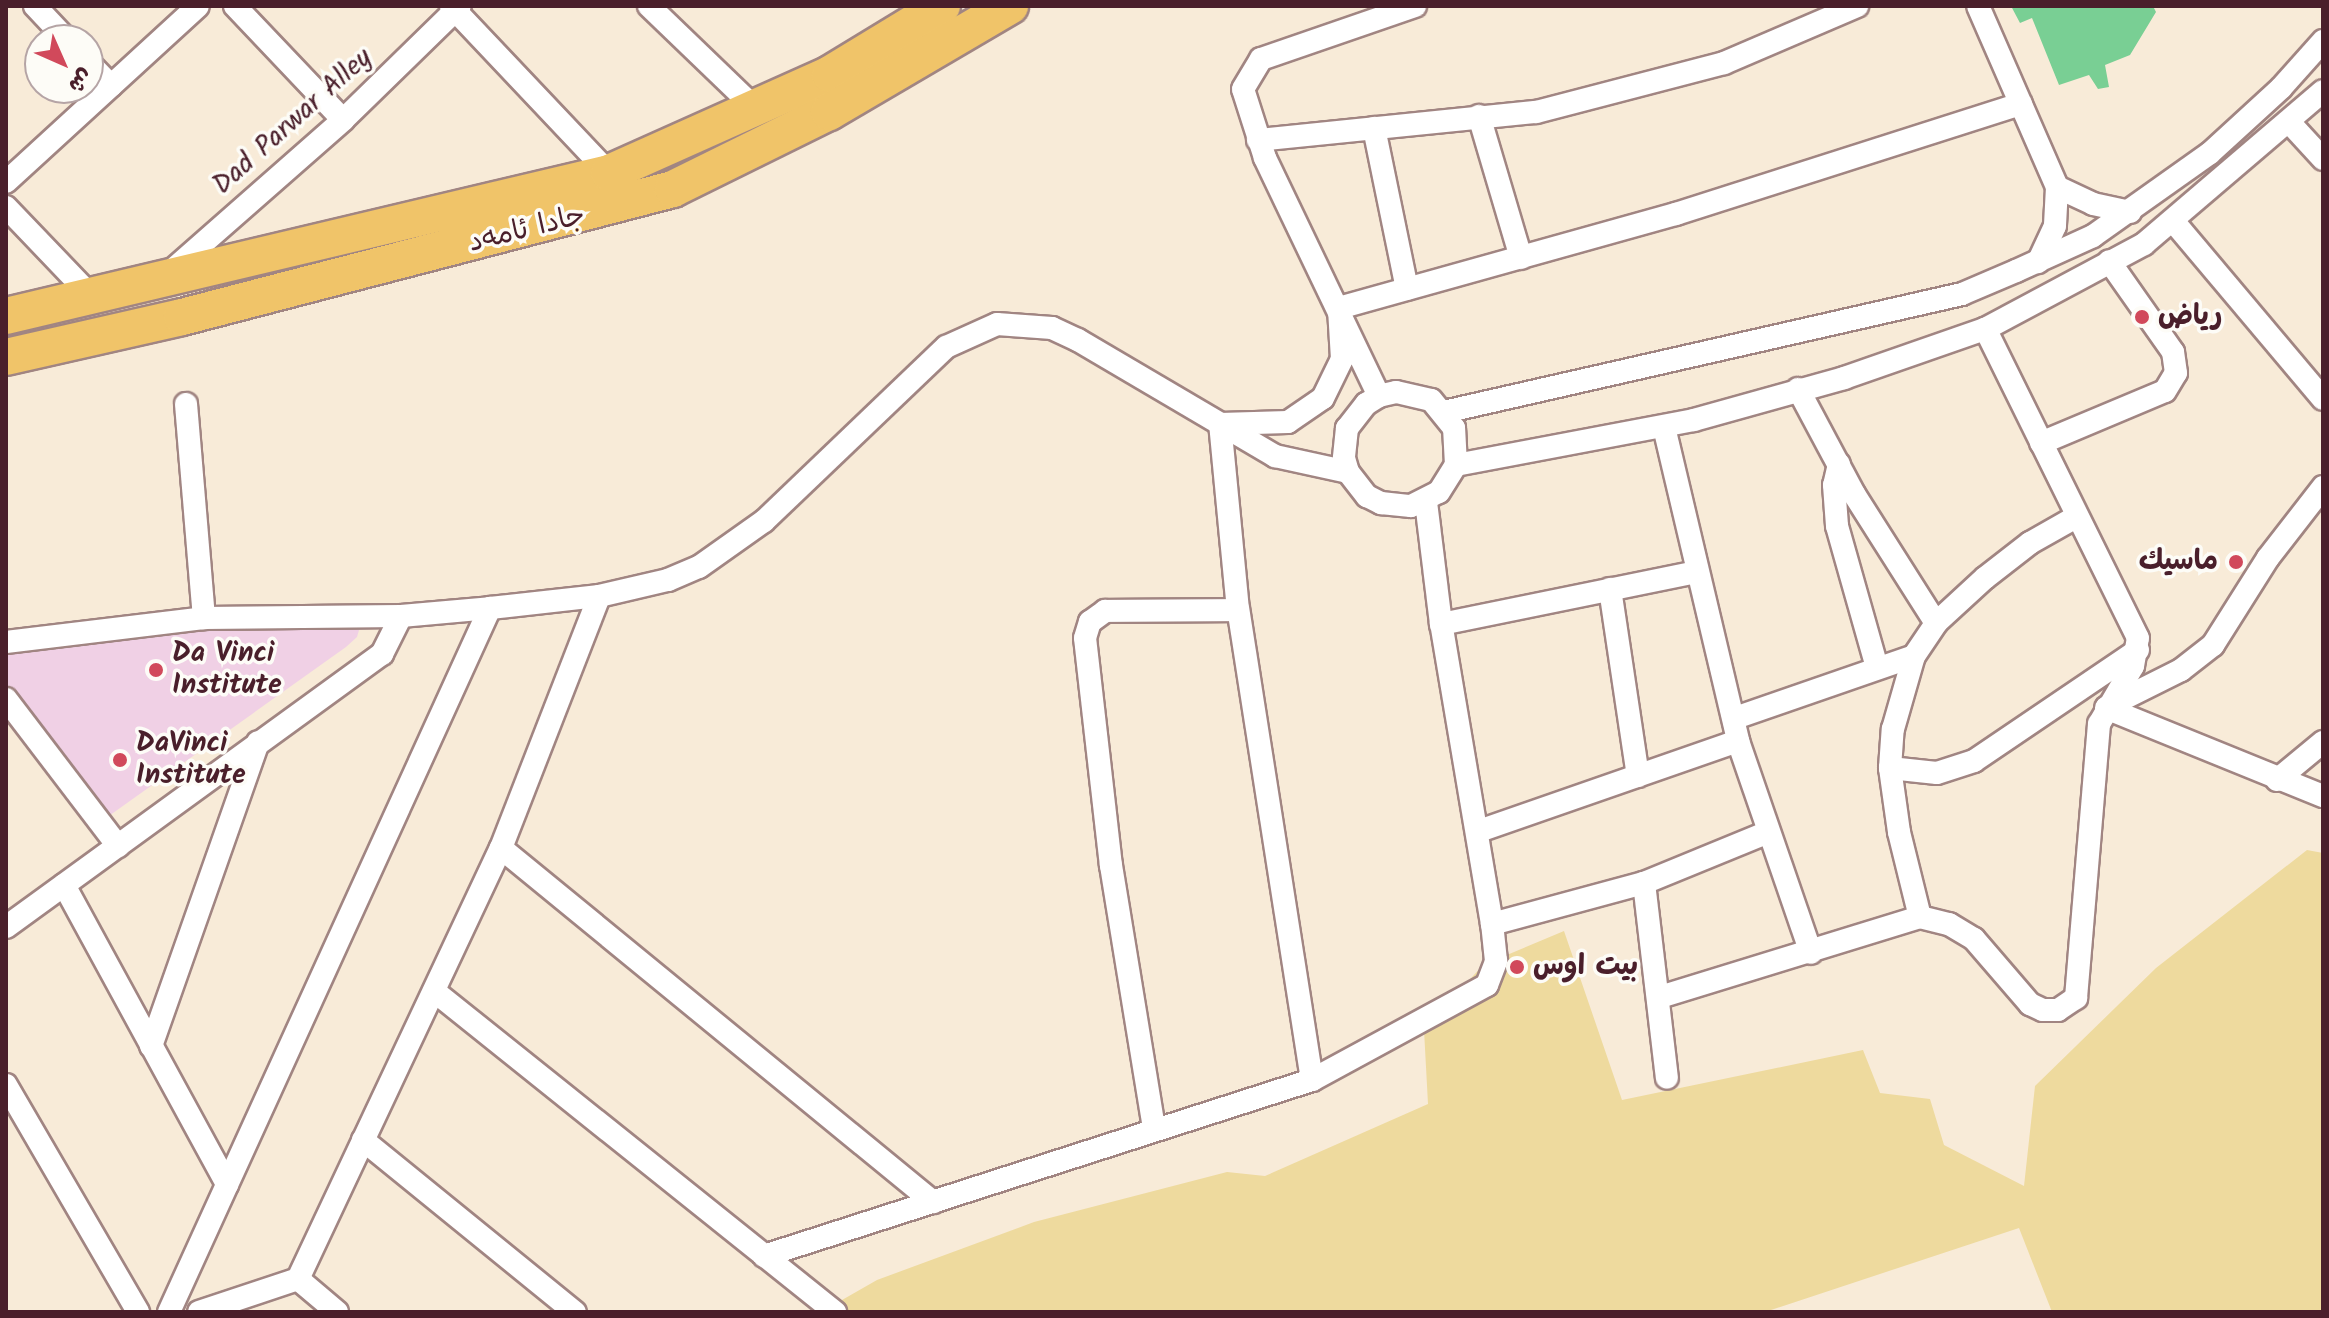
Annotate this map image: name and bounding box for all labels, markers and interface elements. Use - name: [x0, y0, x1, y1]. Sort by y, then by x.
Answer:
- north arrow: [24, 24, 104, 104]
- street label: Dad Parwar Alley: [206, 42, 380, 202]
- text: ش: [59, 59, 101, 101]
- street label: جادا ئامەد: [465, 199, 589, 261]
- place label: رياض: [2158, 300, 2222, 334]
- marker: رياض: [2133, 308, 2151, 326]
- place label: ماسيك: [2139, 545, 2218, 579]
- marker: ماسيك: [2225, 551, 2247, 573]
- place label: Da Vinci Institute: [172, 637, 282, 703]
- marker: Da Vinci Institute: [147, 661, 165, 679]
- place label: DaVinci Institute: [136, 727, 246, 793]
- marker: DaVinci Institute: [111, 751, 129, 769]
- place label: بيت اوس: [1533, 950, 1638, 984]
- marker: بيت اوس: [1508, 958, 1526, 976]

